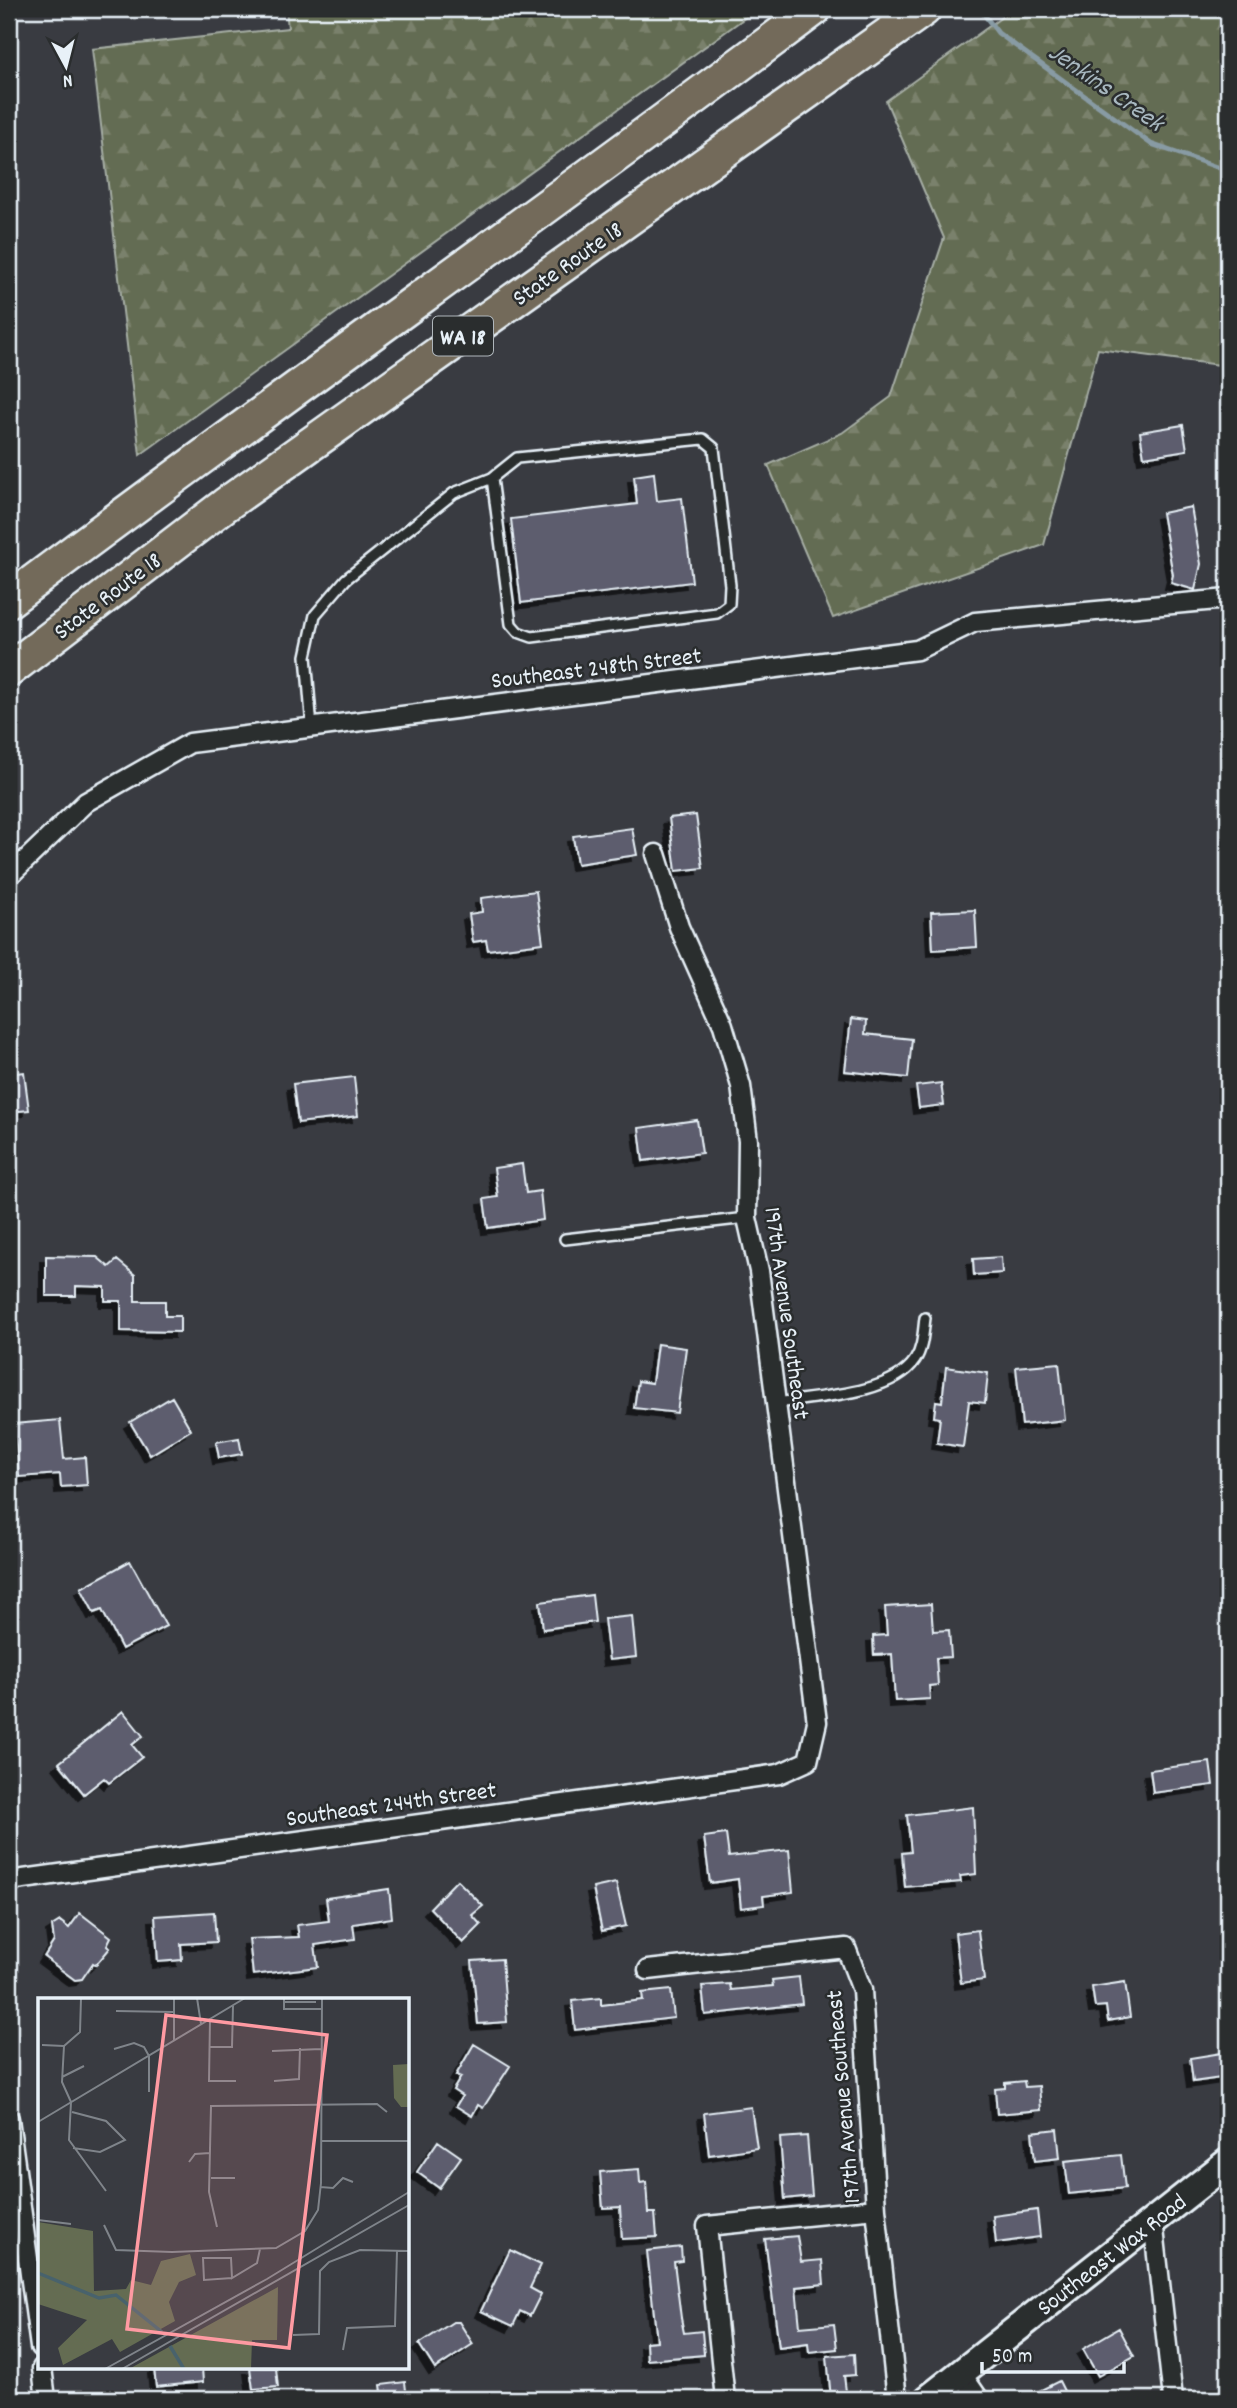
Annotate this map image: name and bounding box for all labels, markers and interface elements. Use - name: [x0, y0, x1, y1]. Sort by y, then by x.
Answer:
- north arrow: [32, 32, 102, 102]
- water label: Jenkins Creek: [1040, 35, 1172, 144]
- text: N: [61, 65, 74, 93]
- street label: State Route 18: [506, 215, 631, 316]
- road number: WA 18: [433, 316, 493, 356]
- street label: State Route 18: [47, 545, 170, 650]
- street label: Southeast 248th Street: [489, 640, 704, 700]
- street label: 197th Avenue Southeast: [753, 1205, 817, 1422]
- street label: Southeast 244th Street: [284, 1774, 499, 1838]
- street label: 197th Avenue Southeast: [819, 1988, 871, 2205]
- inset map: [38, 1998, 410, 2370]
- street label: Southeast Wax Road: [1031, 2187, 1195, 2326]
- scale bar: [982, 2331, 1123, 2375]
- text: 50 m: [992, 2343, 1032, 2373]

